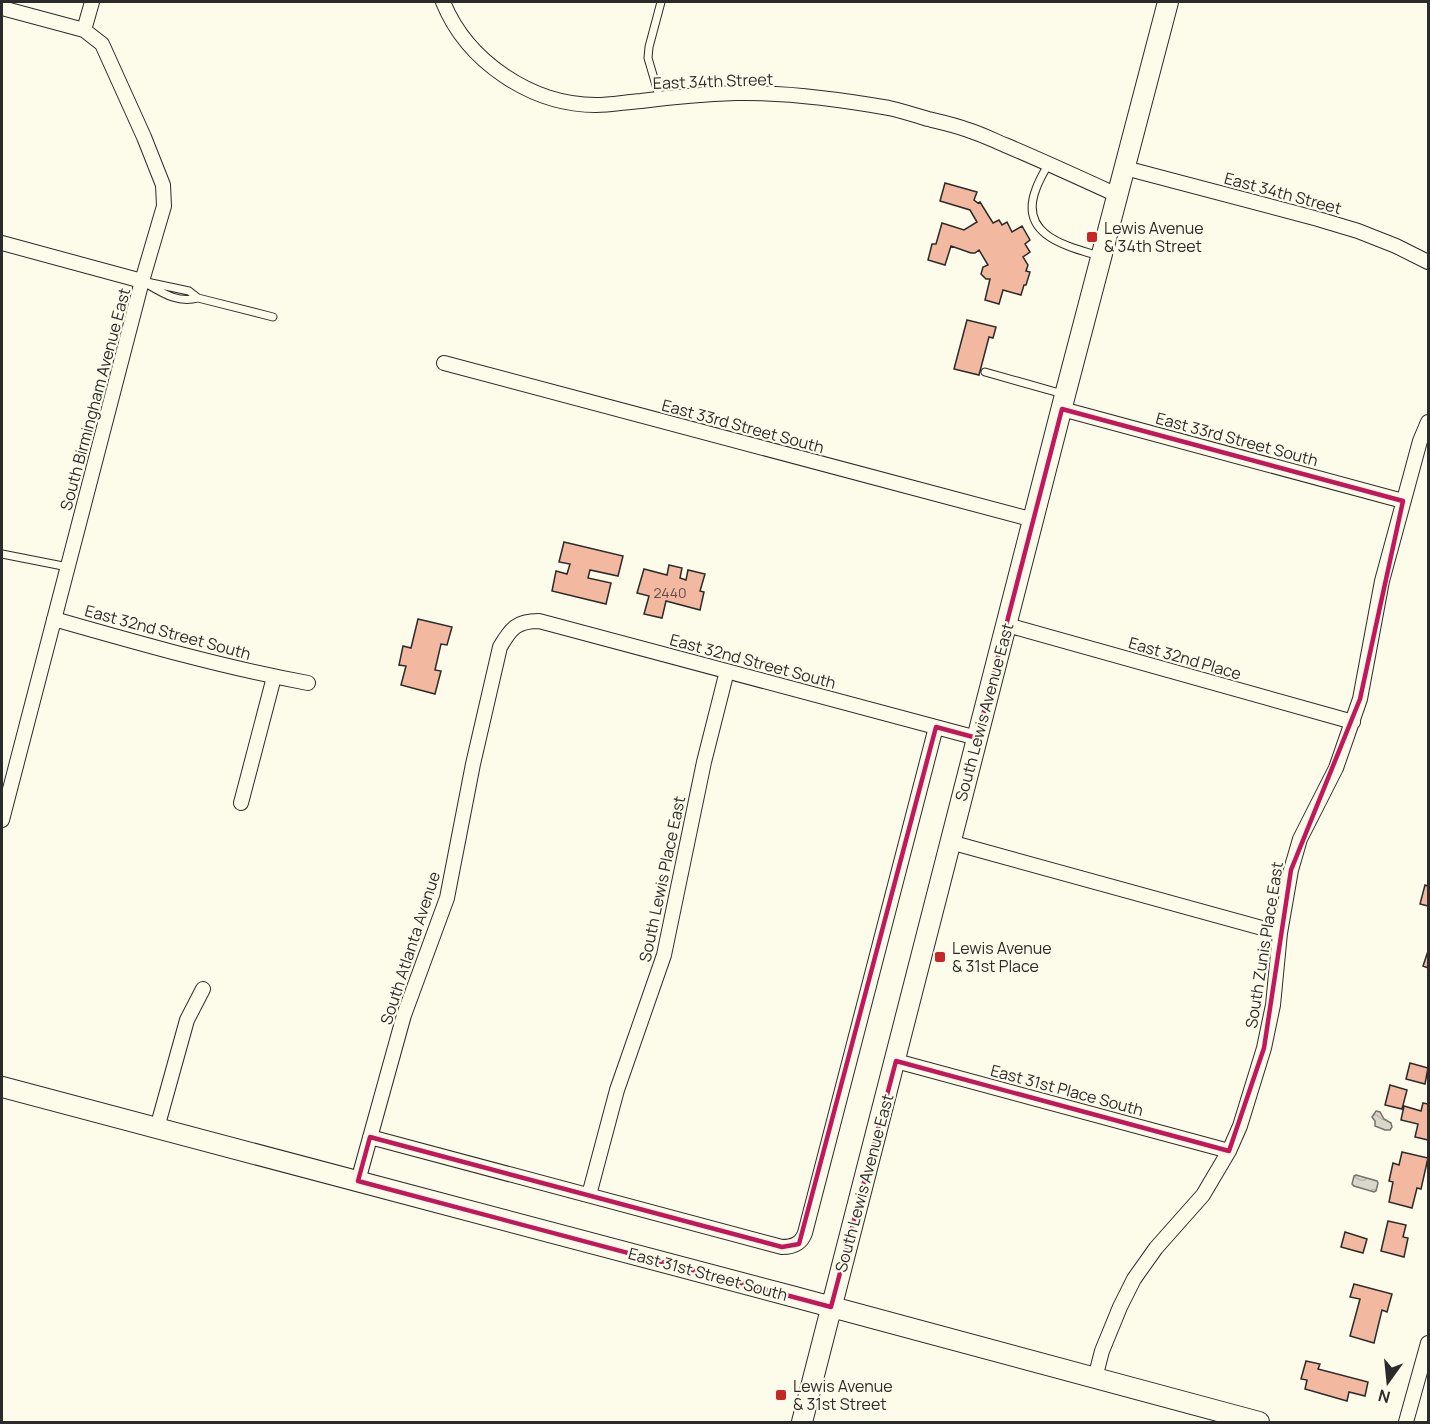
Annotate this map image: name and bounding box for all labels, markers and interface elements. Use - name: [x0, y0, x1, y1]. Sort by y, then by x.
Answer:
- street label: East 34th Street: [652, 68, 774, 94]
- street label: East 34th Street: [1222, 167, 1344, 219]
- place label: Lewis Avenue & 34th Street: [1104, 217, 1204, 257]
- marker: Lewis Avenue & 34th Street: [1085, 230, 1099, 244]
- street label: South Birmingham Avenue East: [55, 285, 135, 513]
- street label: East 33rd Street South: [660, 394, 826, 458]
- street label: East 33rd Street South: [1154, 407, 1320, 471]
- house number: 2440: [654, 583, 686, 602]
- street label: East 32nd Street South: [83, 599, 253, 665]
- street label: South Lewis Avenue East: [950, 620, 1018, 804]
- street label: East 32nd Street South: [668, 628, 838, 694]
- street label: East 32nd Place: [1126, 631, 1244, 685]
- street label: South Lewis Place East: [634, 794, 690, 964]
- street label: South Zunis Place East: [1240, 860, 1288, 1030]
- street label: South Atlanta Avenue: [375, 869, 445, 1027]
- place label: Lewis Avenue & 31st Place: [952, 937, 1052, 977]
- marker: Lewis Avenue & 31st Place: [933, 950, 947, 964]
- street label: East 31st Place South: [988, 1059, 1146, 1121]
- street label: South Lewis Avenue East: [830, 1091, 898, 1275]
- street label: East 31st Street South: [626, 1242, 790, 1306]
- north arrow: [1358, 1352, 1418, 1412]
- place label: Lewis Avenue & 31st Street: [793, 1375, 893, 1415]
- text: N: [1376, 1384, 1393, 1409]
- marker: Lewis Avenue & 31st Street: [774, 1388, 788, 1402]

